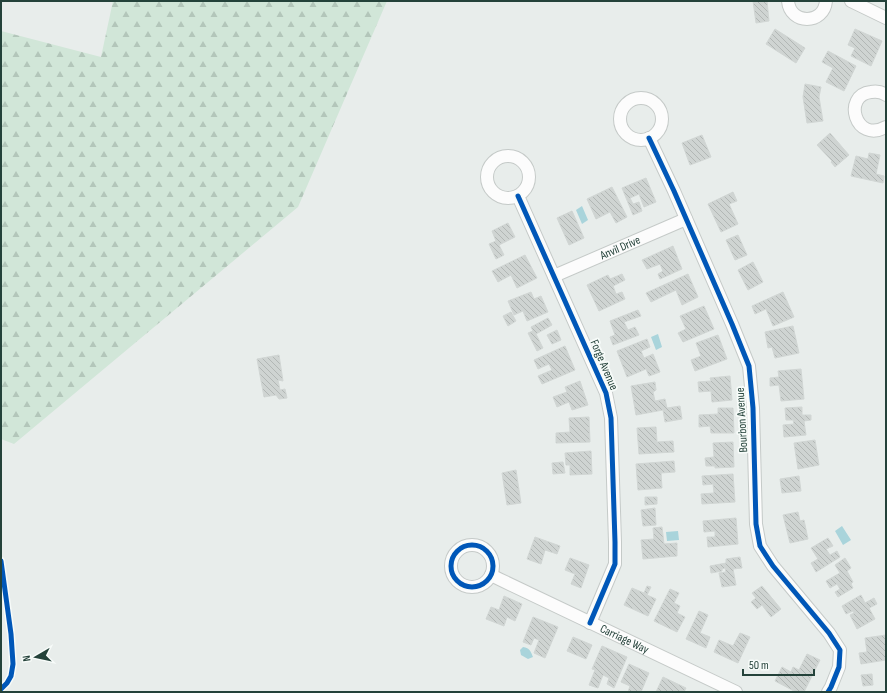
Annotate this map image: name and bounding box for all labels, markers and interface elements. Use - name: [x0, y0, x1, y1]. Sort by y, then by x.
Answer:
- street label: Anvil Drive: [597, 232, 643, 263]
- street label: Forge Avenue: [587, 338, 621, 393]
- street label: Bourbon Avenue: [733, 387, 751, 453]
- street label: Carriage Way: [598, 621, 652, 657]
- north arrow: [16, 637, 56, 677]
- scale bar: [743, 651, 814, 677]
- text: N: [20, 654, 33, 662]
- text: 50 m: [749, 658, 769, 673]

